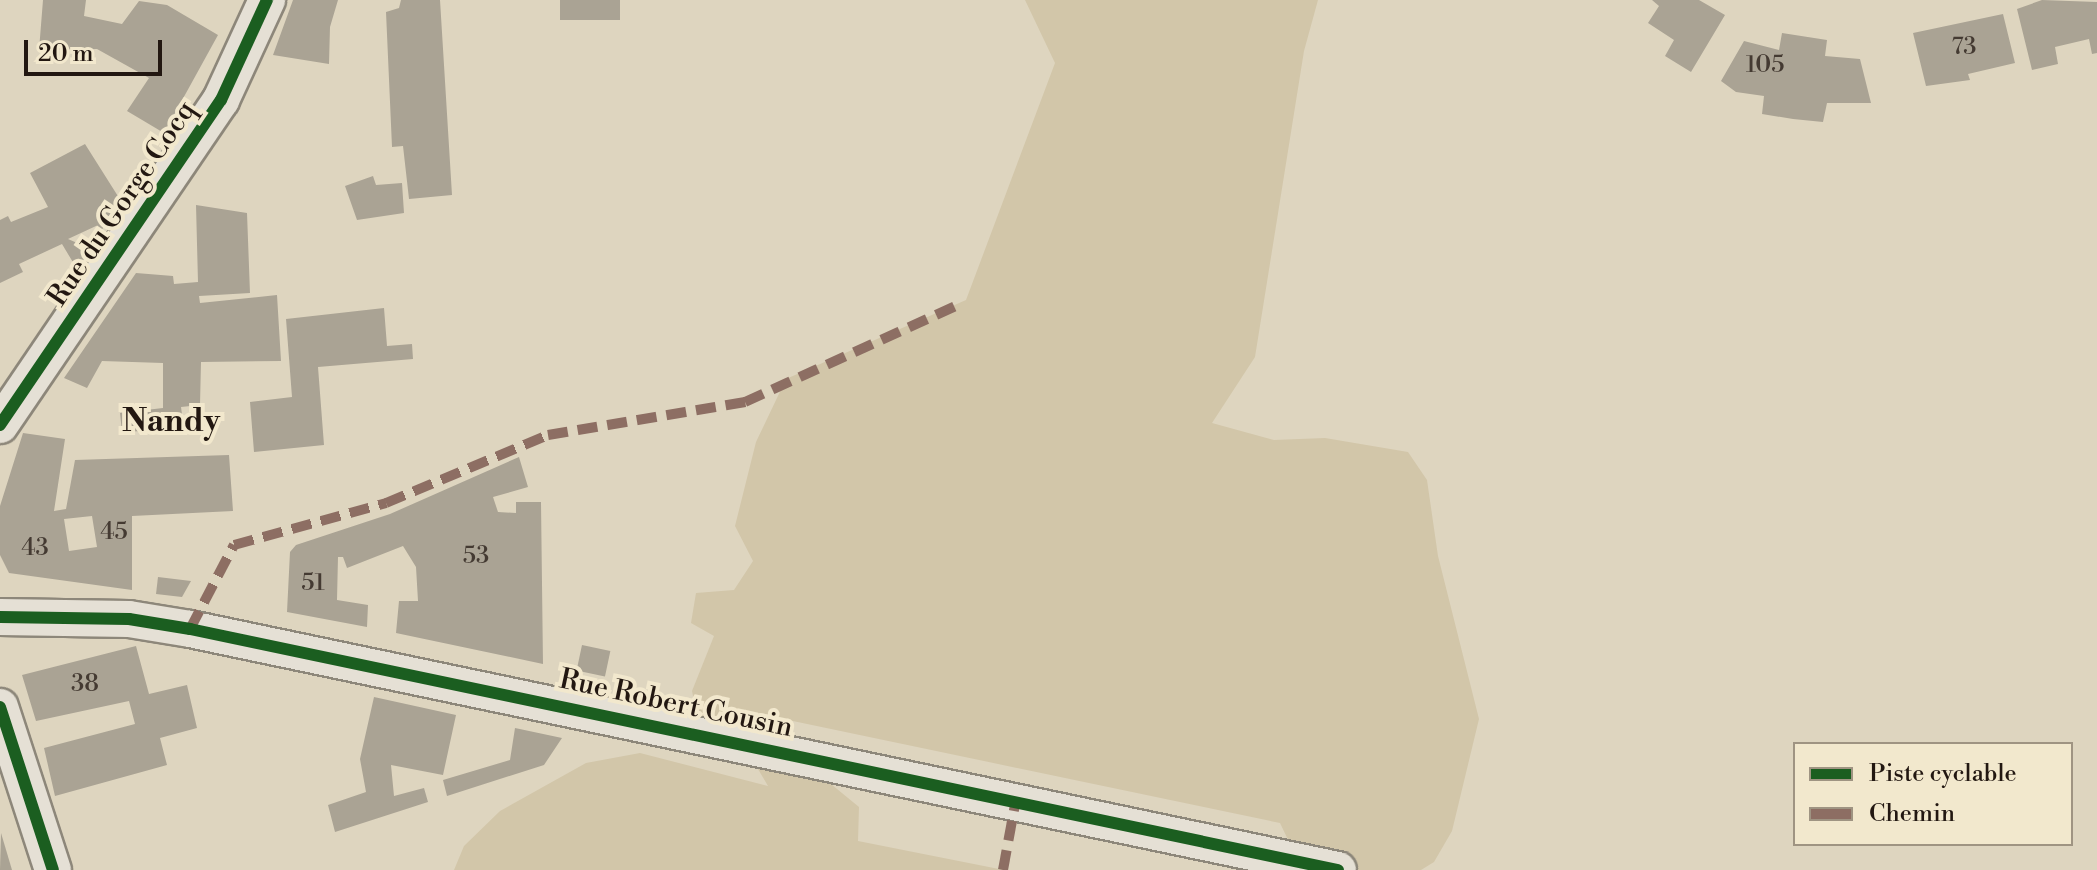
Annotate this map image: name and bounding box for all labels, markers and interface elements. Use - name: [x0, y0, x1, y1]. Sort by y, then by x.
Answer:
- scale bar: [28, 24, 166, 74]
- house number: 73: [1951, 34, 1977, 62]
- text: 20 m: [38, 39, 94, 69]
- house number: 105: [1746, 52, 1784, 80]
- street label: Rue du Gorge Cocq: [41, 95, 203, 313]
- district label: Nandy: [122, 402, 220, 440]
- house number: 45: [100, 519, 128, 547]
- house number: 43: [21, 535, 49, 563]
- house number: 53: [463, 543, 489, 571]
- house number: 51: [301, 570, 325, 598]
- street label: Rue Robert Cousin: [556, 663, 796, 745]
- house number: 38: [71, 671, 99, 699]
- legend: [1793, 742, 2073, 846]
- text: Piste cyclable: [1869, 759, 2017, 789]
- text: Chemin: [1869, 799, 1955, 829]

